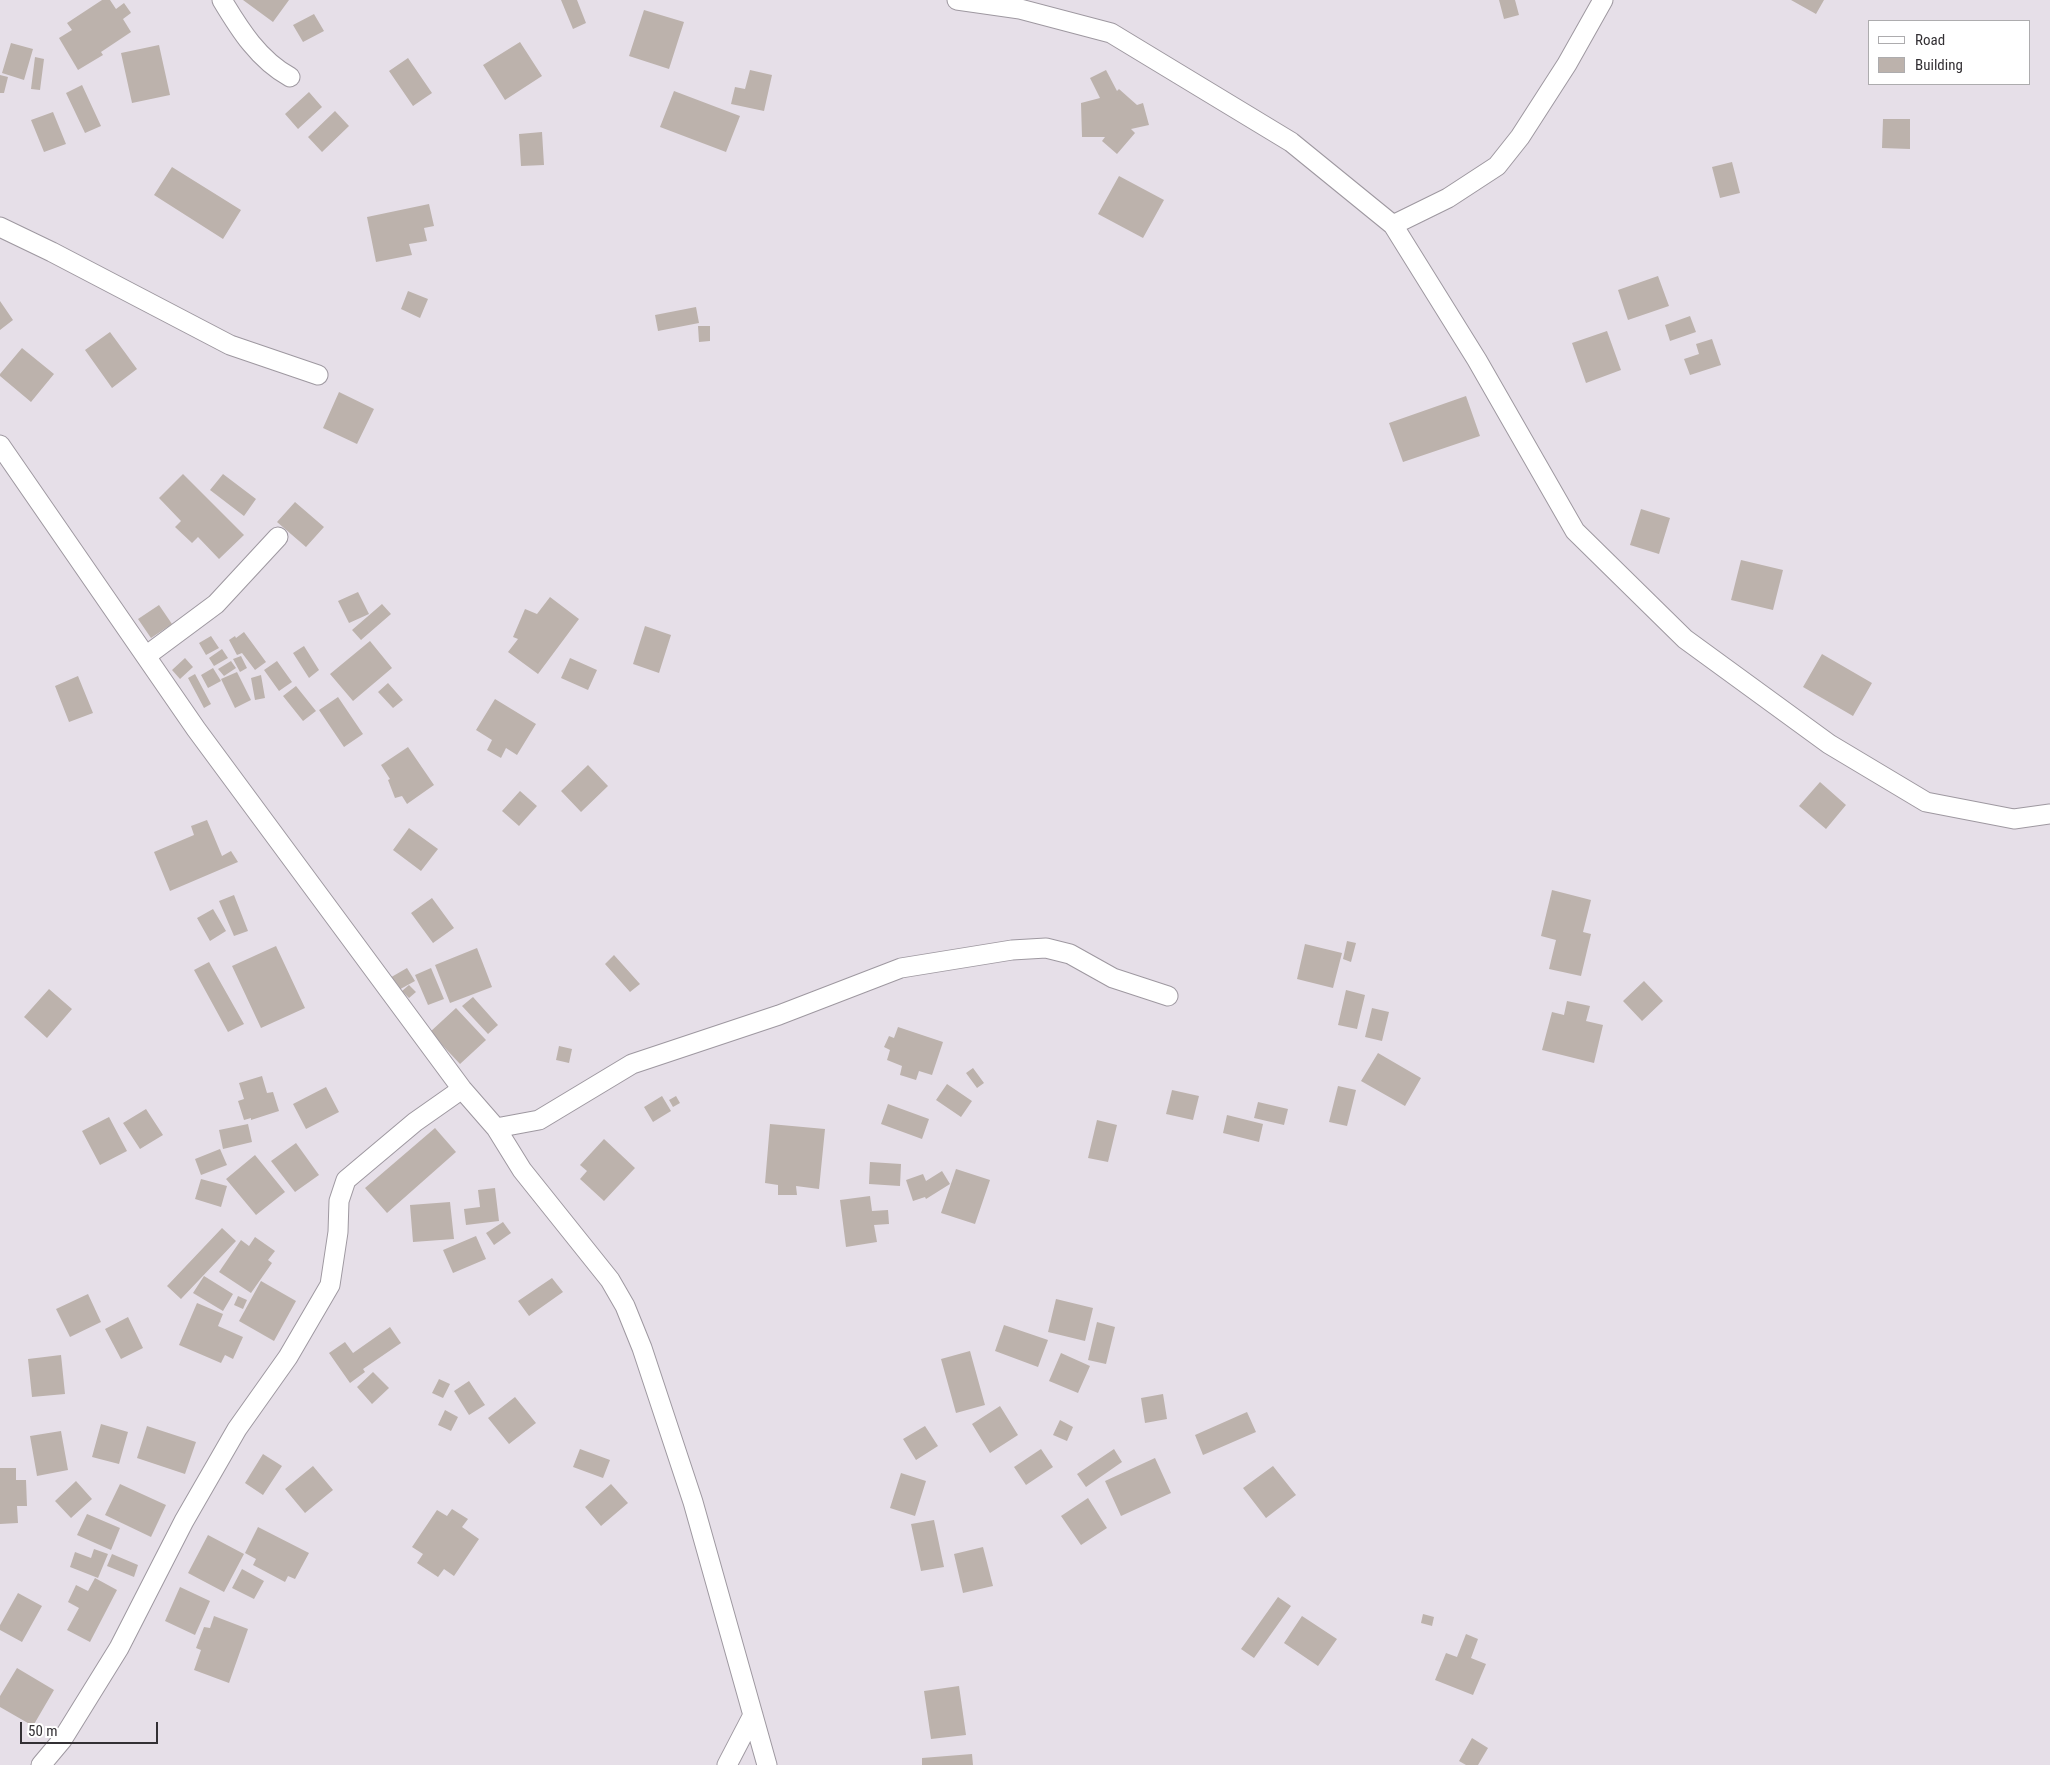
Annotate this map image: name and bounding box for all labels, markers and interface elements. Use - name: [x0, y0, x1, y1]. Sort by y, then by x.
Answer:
- legend: [1868, 20, 2030, 85]
- text: Road: [1915, 31, 1945, 49]
- text: Building: [1915, 56, 1963, 74]
- scale bar: [22, 1712, 160, 1744]
- text: 50 m: [28, 1722, 58, 1740]

